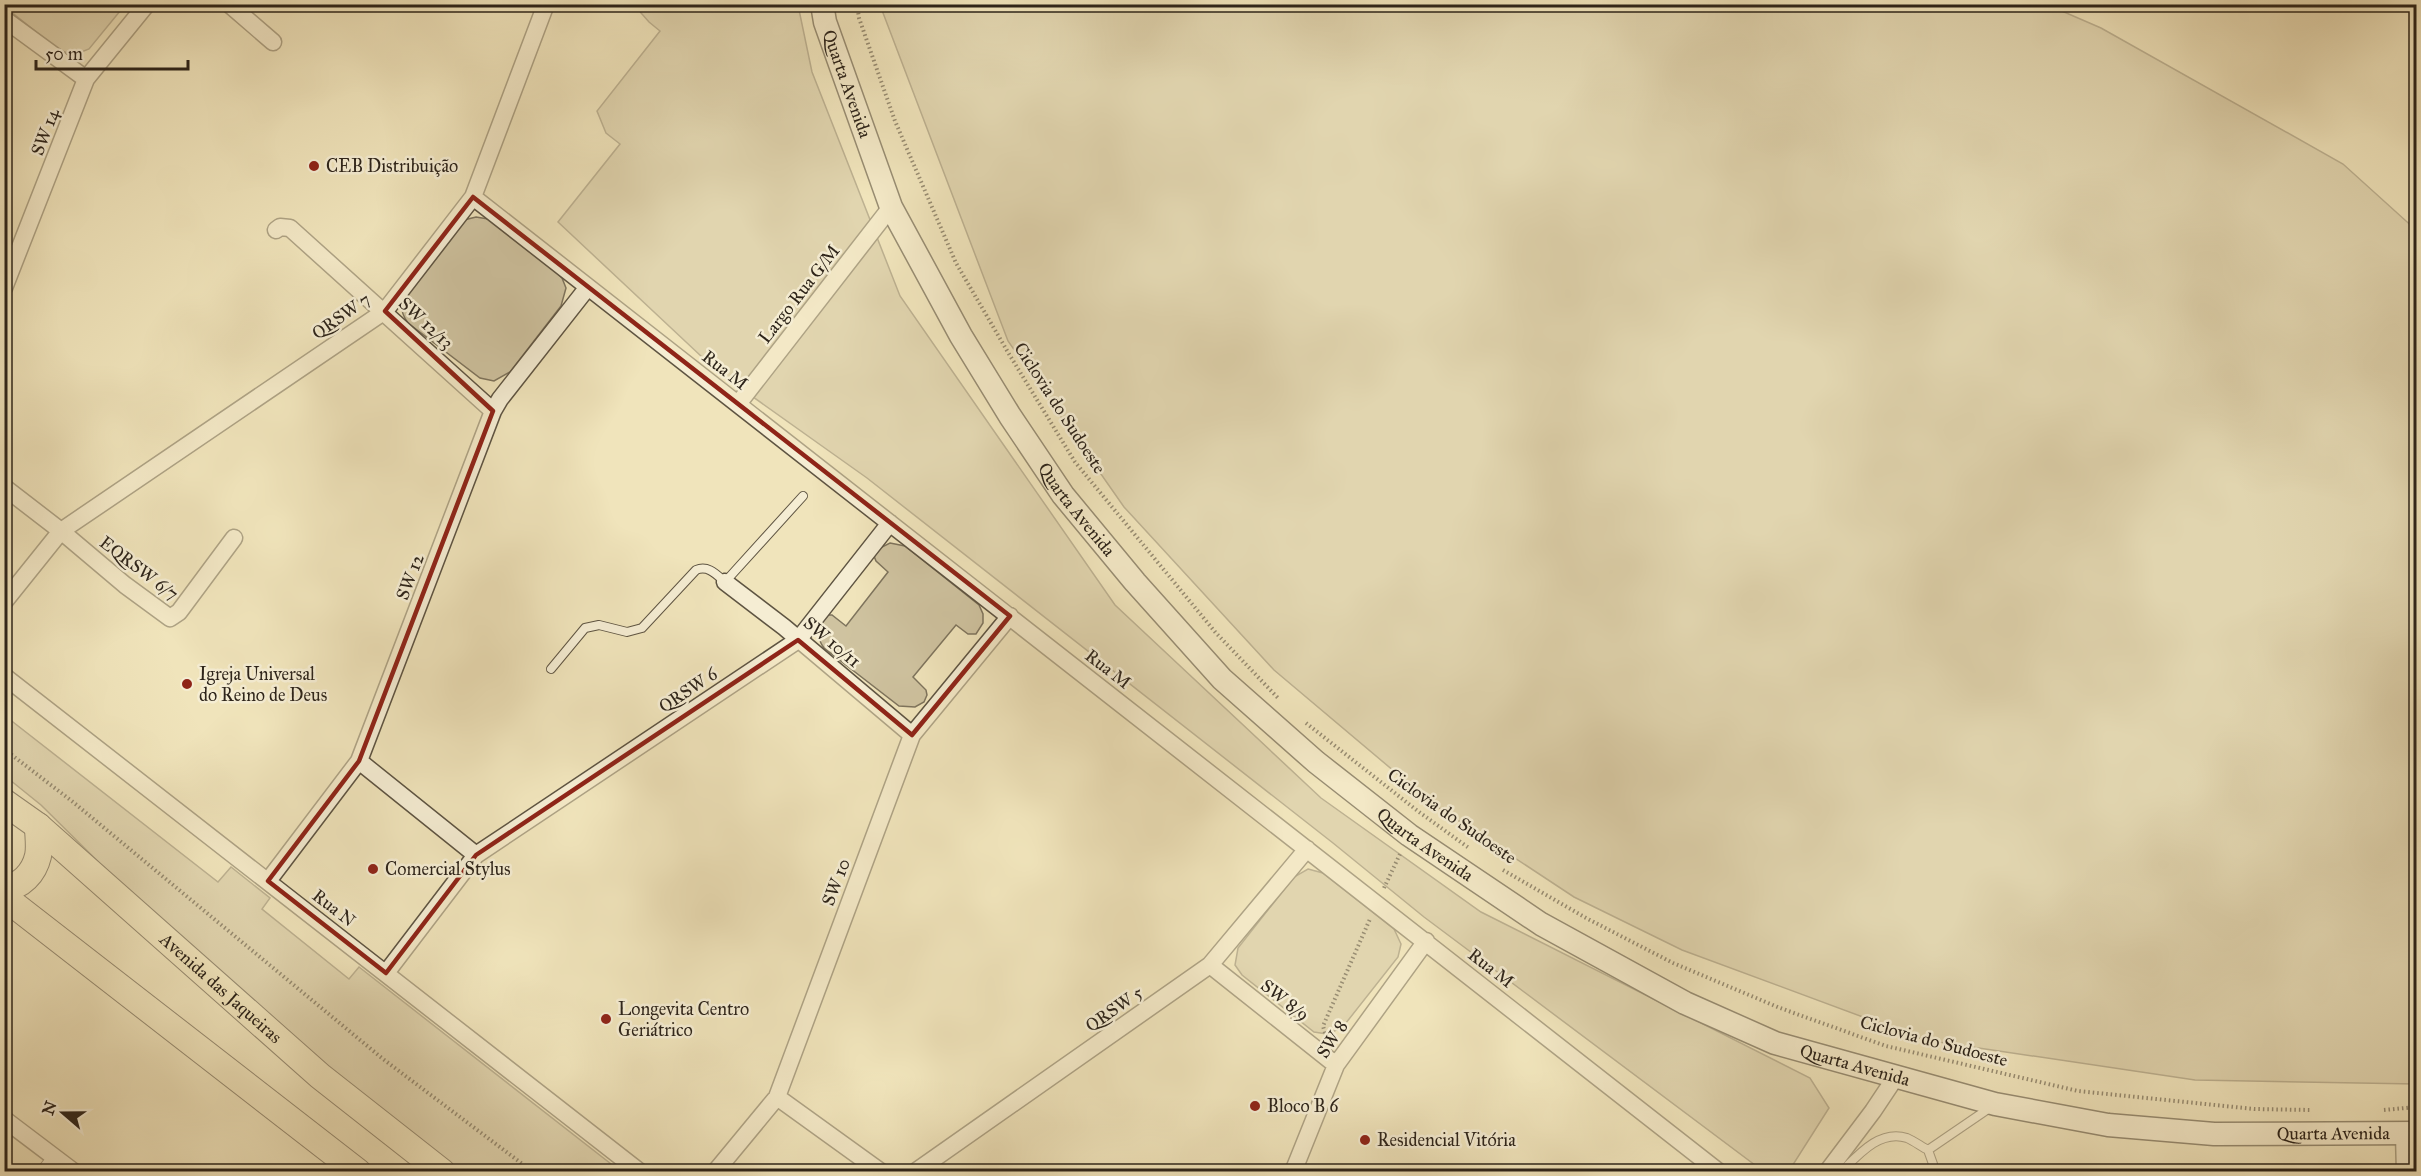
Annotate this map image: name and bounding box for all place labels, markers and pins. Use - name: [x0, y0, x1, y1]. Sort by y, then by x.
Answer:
- place label: CEB Distribuição: [326, 155, 458, 177]
- marker: CEB Distribuição: [307, 159, 321, 173]
- place label: Igreja Universal do Reino de Deus: [199, 663, 327, 706]
- marker: Igreja Universal do Reino de Deus: [180, 677, 194, 691]
- place label: Comercial Stylus: [385, 858, 511, 880]
- marker: Comercial Stylus: [366, 862, 380, 876]
- place label: Longevita Centro Geriátrico: [618, 998, 749, 1041]
- marker: Longevita Centro Geriátrico: [599, 1012, 613, 1026]
- place label: Bloco B 6: [1267, 1095, 1339, 1117]
- marker: Bloco B 6: [1248, 1099, 1262, 1113]
- place label: Residencial Vitória: [1377, 1129, 1516, 1151]
- marker: Residencial Vitória: [1358, 1133, 1372, 1147]

